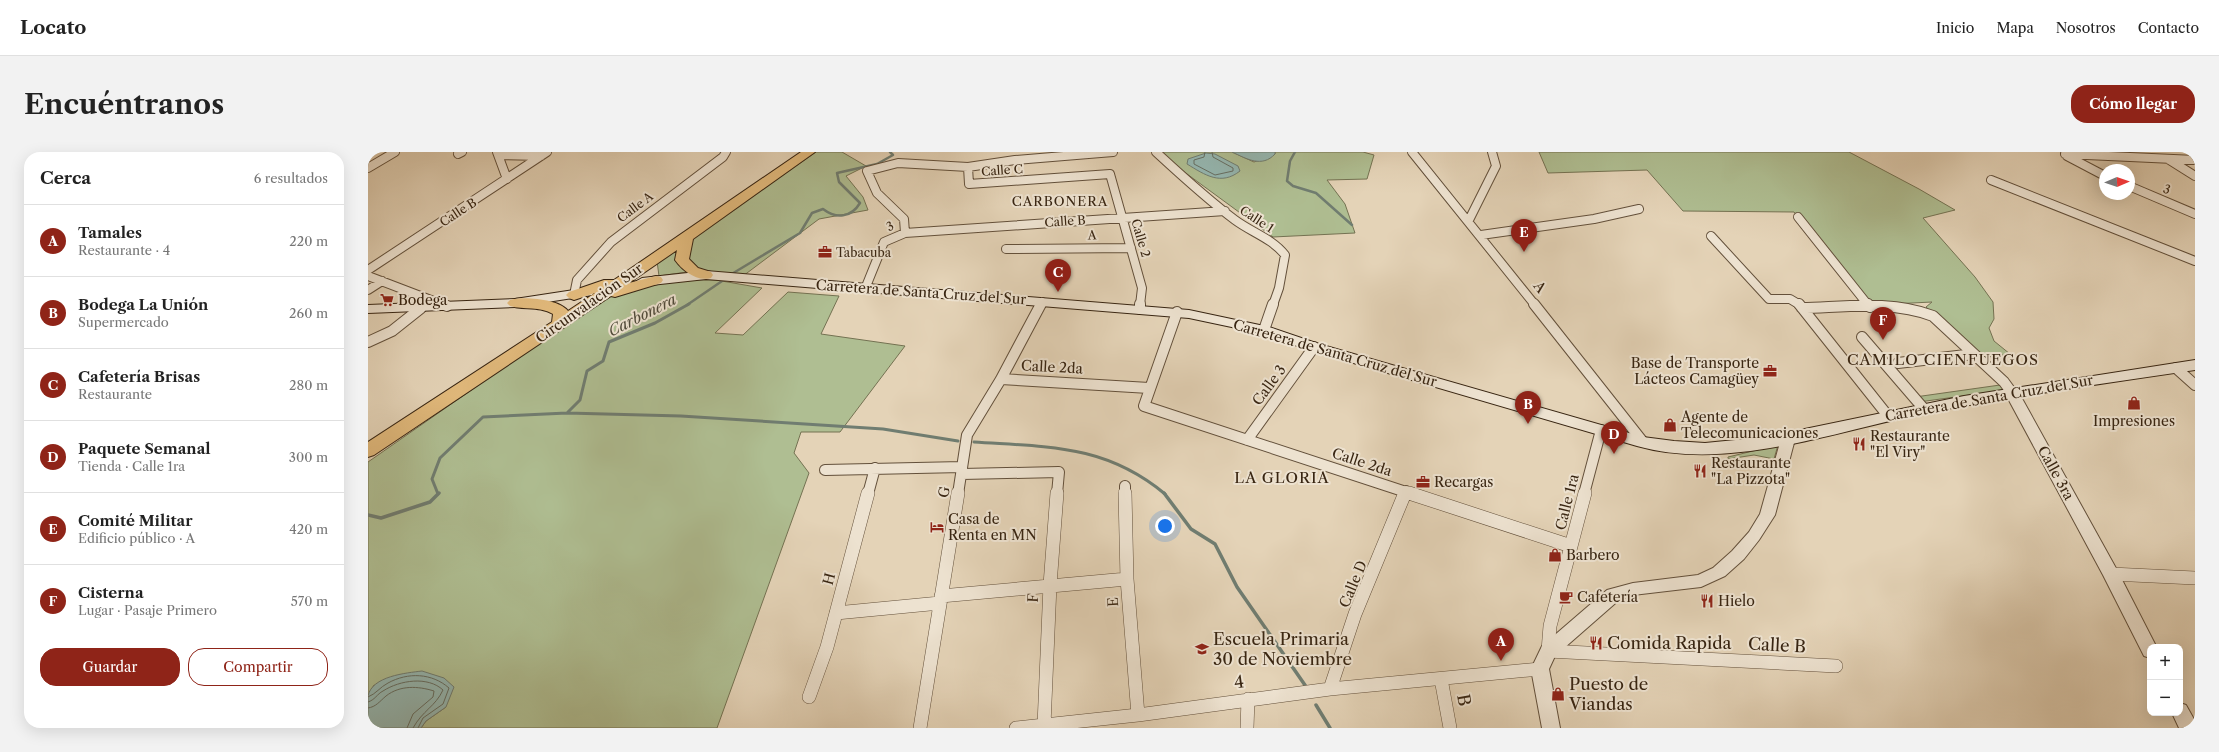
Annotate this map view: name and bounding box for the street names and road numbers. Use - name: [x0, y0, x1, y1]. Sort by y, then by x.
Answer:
- street label: Calle C: [981, 161, 1023, 179]
- street label: 3: [2161, 181, 2173, 197]
- street label: Calle A: [614, 188, 657, 225]
- street label: Calle B: [437, 195, 479, 229]
- street label: Calle 1: [1237, 202, 1277, 236]
- street label: Calle B: [1044, 212, 1086, 230]
- street label: Calle 2: [1128, 217, 1154, 259]
- street label: 3: [884, 218, 896, 234]
- street label: A: [1086, 227, 1098, 243]
- street label: Circunvalación Sur: [532, 259, 646, 347]
- street label: Carretera de Santa Cruz del Sur: [815, 276, 1027, 308]
- street label: A: [1529, 277, 1551, 297]
- street label: Carretera de Santa Cruz del Sur: [1231, 315, 1439, 391]
- street label: Calle 2da: [1021, 356, 1084, 378]
- street label: Calle 3: [1248, 361, 1290, 409]
- street label: Carretera de Santa Cruz del Sur: [1884, 371, 2095, 425]
- street label: Calle 3ra: [2034, 443, 2078, 504]
- street label: Calle 2da: [1330, 444, 1395, 480]
- street label: Calle 1ra: [1551, 471, 1583, 532]
- street label: G: [934, 485, 954, 499]
- street label: Calle D: [1335, 558, 1371, 610]
- street label: H: [819, 571, 839, 587]
- street label: F: [1024, 593, 1042, 603]
- street label: E: [1104, 597, 1122, 607]
- street label: Calle B: [1747, 633, 1807, 657]
- street label: 4: [1233, 671, 1245, 693]
- street label: B: [1453, 692, 1475, 708]

